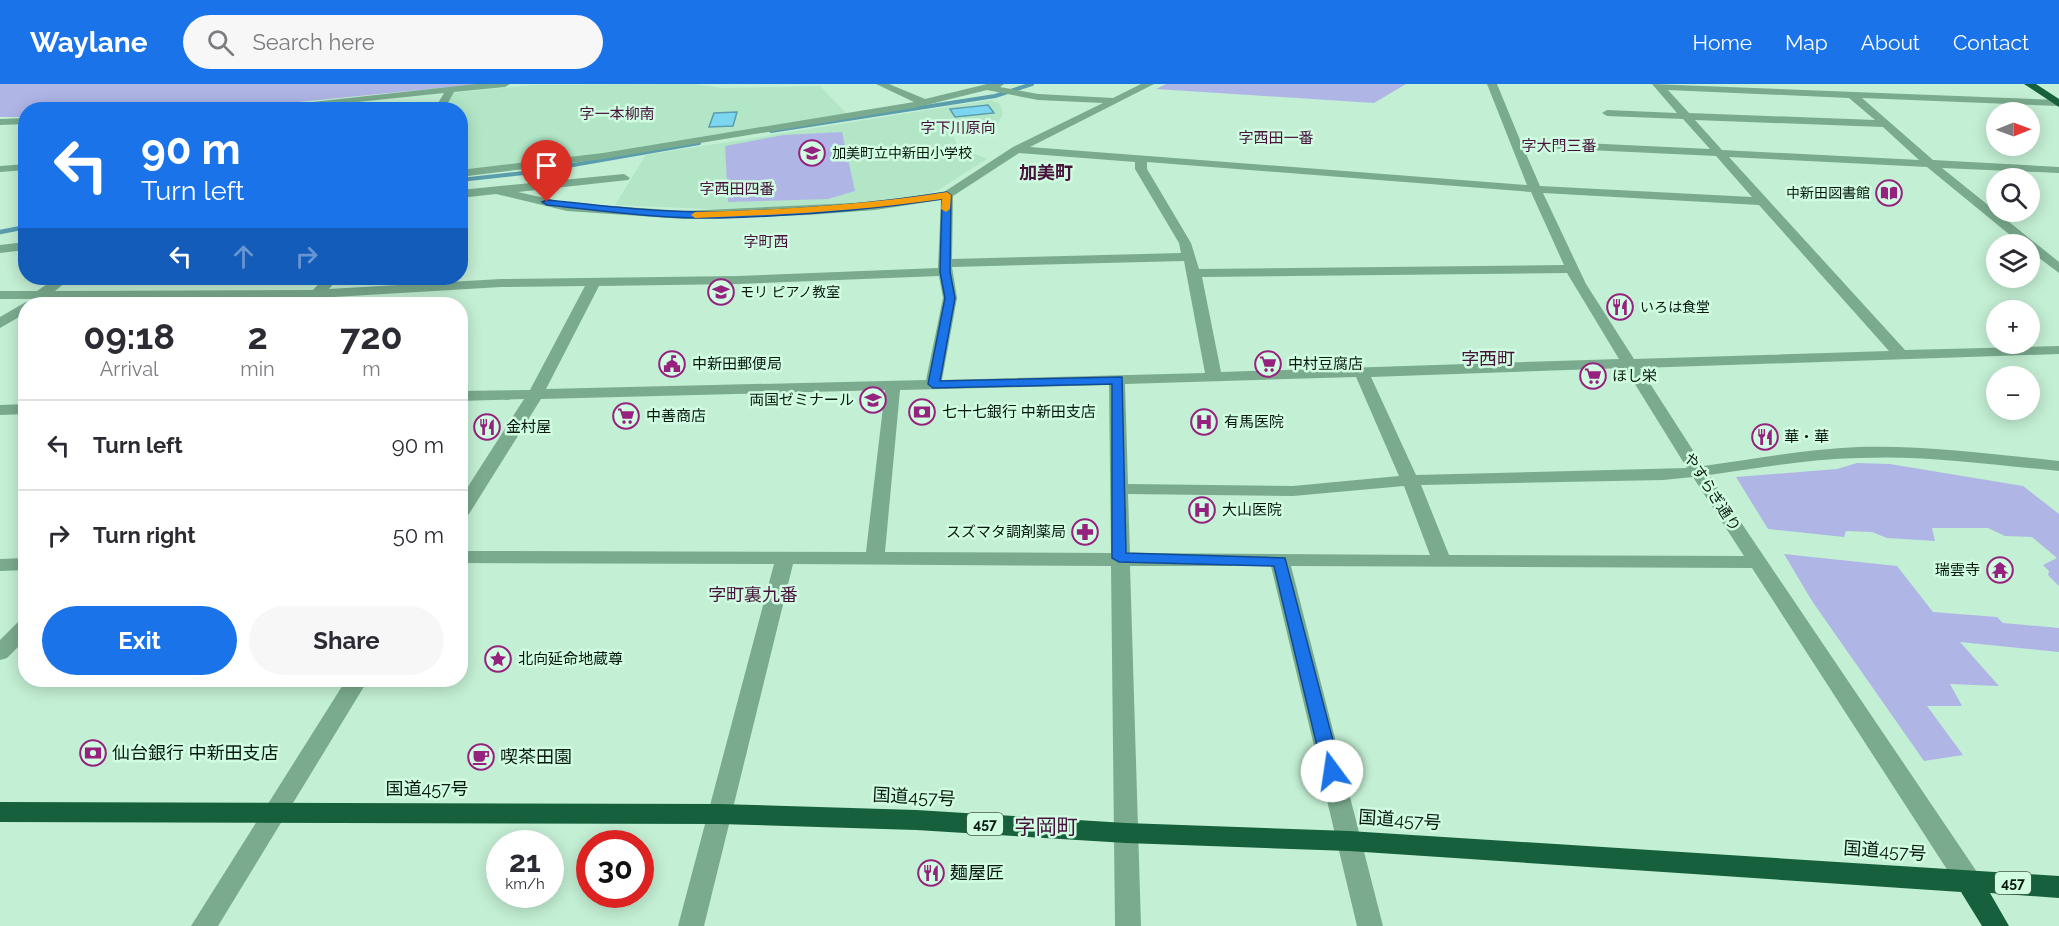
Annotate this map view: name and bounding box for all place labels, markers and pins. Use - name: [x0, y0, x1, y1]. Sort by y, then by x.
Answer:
- school or university icon: 加美町立中新田小学校: [797, 138, 827, 168]
- pin: [521, 140, 572, 202]
- place label: 加美町立中新田小学校: [832, 145, 972, 161]
- library icon: 中新田図書館: [1874, 178, 1904, 208]
- place label: 中新田図書館: [1786, 185, 1870, 201]
- school or university icon: モリ ピアノ教室: [706, 277, 736, 307]
- place label: モリ ピアノ教室: [740, 284, 840, 300]
- restaurant icon: いろは食堂: [1605, 292, 1635, 322]
- place label: いろは食堂: [1640, 299, 1710, 315]
- public building icon: 中新田郵便局: [657, 349, 687, 379]
- supermarket icon: 中村豆腐店: [1253, 349, 1283, 379]
- place label: 中新田郵便局: [692, 355, 782, 373]
- place label: 中村豆腐店: [1288, 355, 1363, 373]
- supermarket icon: ほし栄: [1578, 361, 1608, 391]
- place label: ほし栄: [1612, 367, 1657, 385]
- school or university icon: 両国ゼミナール: [858, 385, 888, 415]
- place label: 両国ゼミナール: [749, 391, 854, 409]
- bank icon: 七十七銀行 中新田支店: [907, 397, 937, 427]
- supermarket icon: 中善商店: [611, 401, 641, 431]
- place label: 七十七銀行 中新田支店: [942, 403, 1096, 421]
- place label: 中善商店: [646, 407, 706, 425]
- hospital icon: 有馬医院: [1189, 407, 1219, 437]
- restaurant icon: 金村屋: [472, 412, 502, 442]
- place label: 有馬医院: [1224, 413, 1284, 431]
- place label: 金村屋: [506, 418, 551, 436]
- restaurant icon: 華・華: [1750, 422, 1780, 452]
- place label: 華・華: [1784, 428, 1829, 446]
- hospital icon: 大山医院: [1187, 495, 1217, 525]
- place label: 大山医院: [1222, 501, 1282, 519]
- pharmacy icon: スズマタ調剤薬局: [1070, 517, 1100, 547]
- place label: スズマタ調剤薬局: [946, 523, 1066, 541]
- temple icon: 瑞雲寺: [1985, 555, 2015, 585]
- place label: 瑞雲寺: [1935, 561, 1980, 579]
- place icon: 北向延命地蔵尊: [483, 644, 513, 674]
- place label: 北向延命地蔵尊: [518, 650, 623, 668]
- bank icon: 仙台銀行 中新田支店: [78, 738, 108, 768]
- place label: 仙台銀行 中新田支店: [112, 742, 279, 763]
- cafe icon: 喫茶田園: [466, 742, 496, 772]
- place label: 喫茶田園: [500, 746, 572, 767]
- restaurant icon: 麺屋匠: [916, 858, 946, 888]
- place label: 麺屋匠: [950, 862, 1004, 883]

